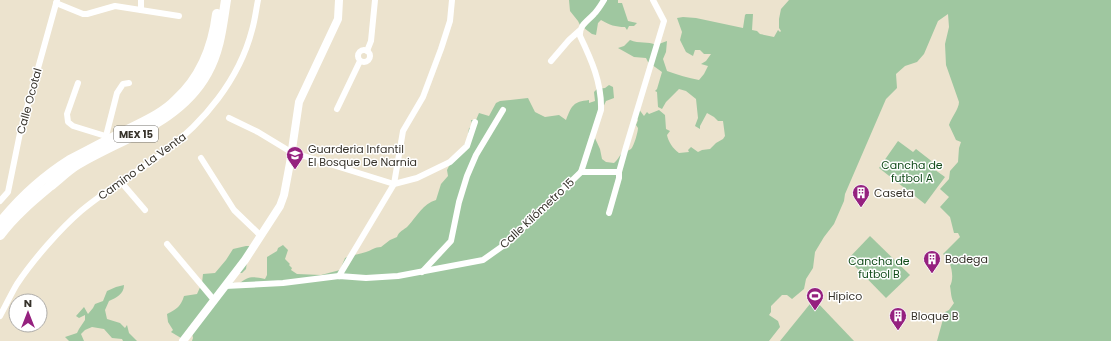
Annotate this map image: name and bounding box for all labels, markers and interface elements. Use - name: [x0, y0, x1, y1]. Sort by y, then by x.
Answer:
- street label: Calle Ocotal: [13, 66, 45, 136]
- road number: MEX 15: [114, 126, 158, 142]
- street label: Camino a La Venta: [95, 129, 189, 203]
- place label: Guarderia Infantil El Bosque De Narnia: [308, 141, 417, 170]
- school or university icon: Guarderia Infantil El Bosque De Narnia: [285, 145, 305, 170]
- park label: Cancha de futbol A: [881, 157, 943, 186]
- street label: Calle Kilómetro 15: [496, 174, 578, 252]
- building icon: Caseta: [851, 183, 871, 208]
- place label: Caseta: [874, 185, 914, 201]
- building icon: Bodega: [922, 249, 942, 274]
- place label: Bodega: [945, 251, 988, 267]
- park label: Cancha de futbol B: [848, 253, 910, 282]
- sports icon: Hípico: [805, 286, 825, 311]
- place label: Hípico: [828, 288, 862, 304]
- north arrow: [8, 293, 48, 333]
- text: N: [24, 295, 32, 311]
- building icon: Bloque B: [888, 306, 908, 331]
- place label: Bloque B: [911, 308, 959, 324]

